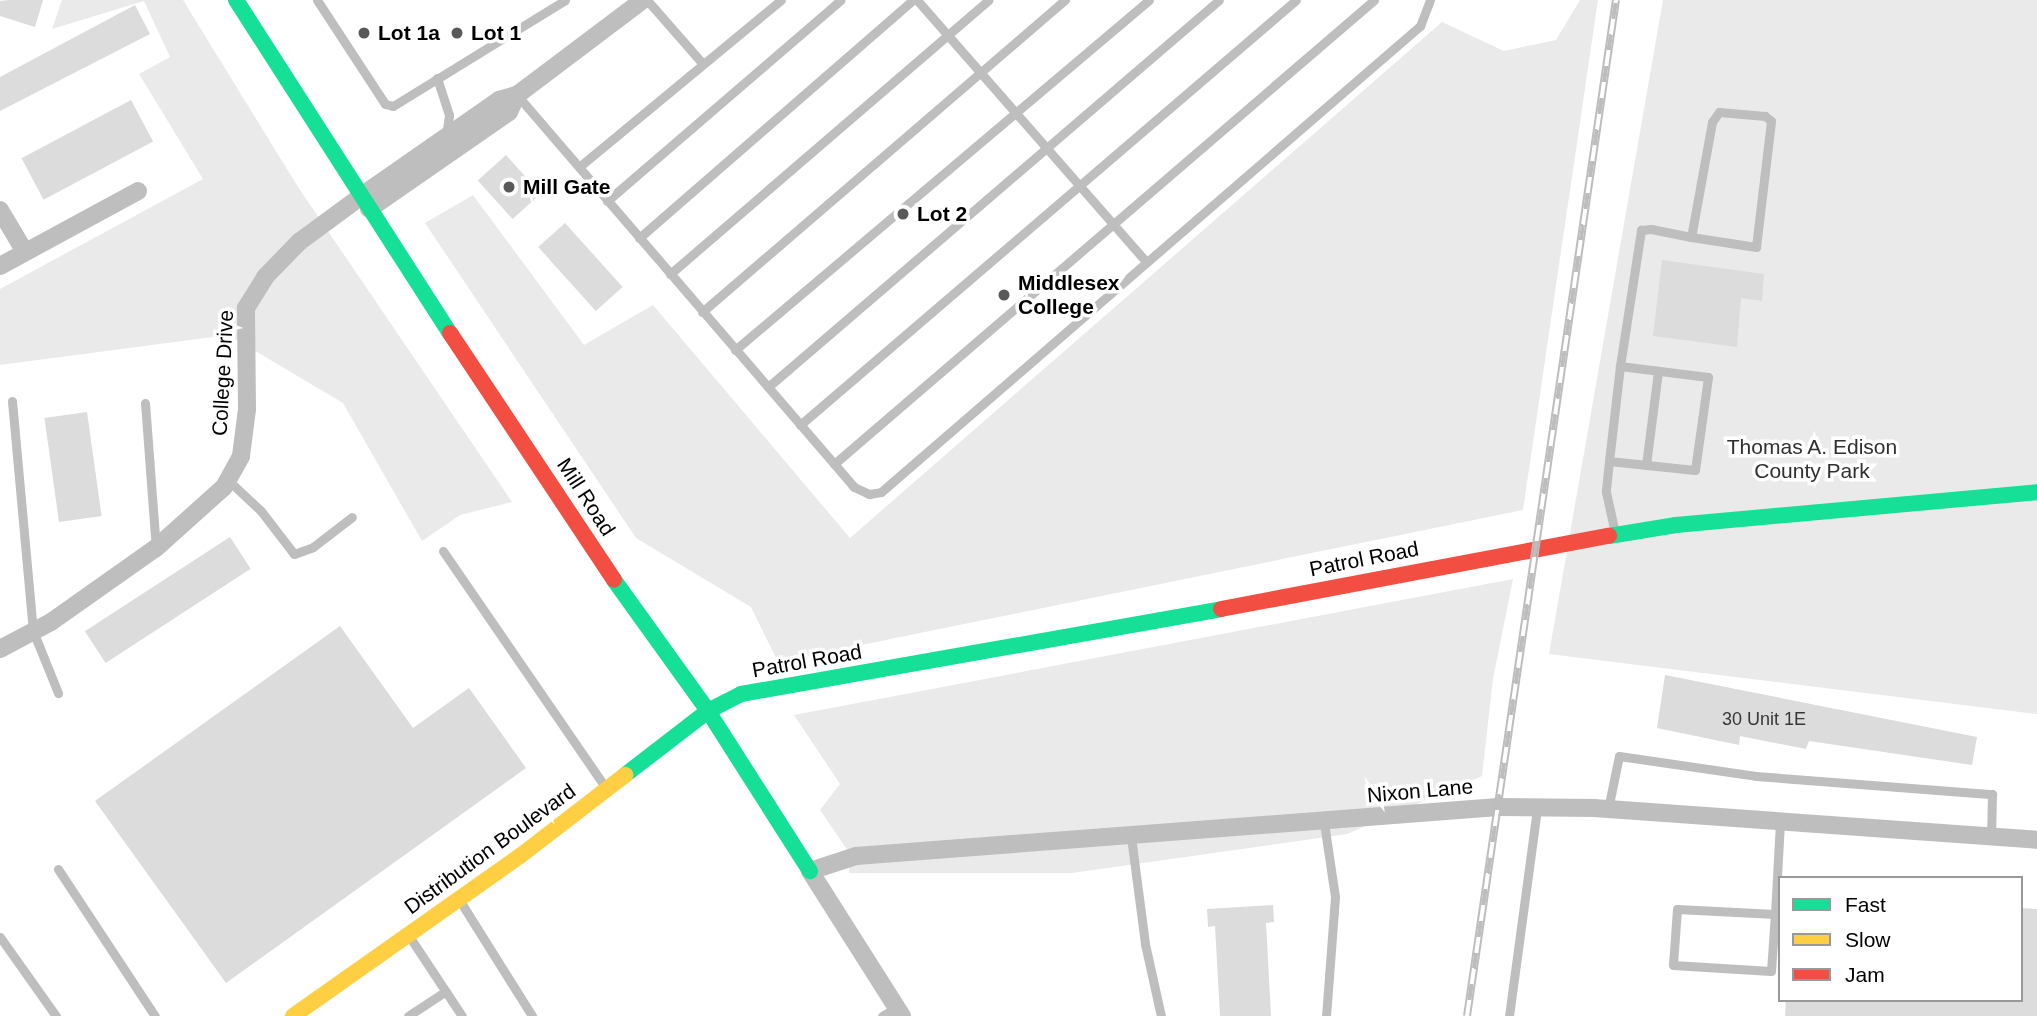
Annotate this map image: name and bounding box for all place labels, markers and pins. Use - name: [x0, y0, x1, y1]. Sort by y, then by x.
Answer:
- place label: Lot 1a: [378, 20, 440, 46]
- place label: Lot 1: [471, 20, 521, 46]
- marker: Lot 1a: [356, 25, 372, 41]
- marker: Lot 1: [449, 25, 465, 41]
- place label: Mill Gate: [523, 174, 611, 200]
- marker: Mill Gate: [501, 179, 517, 195]
- place label: Lot 2: [917, 201, 967, 227]
- marker: Lot 2: [895, 206, 911, 222]
- place label: Middlesex College: [1018, 270, 1120, 320]
- marker: Middlesex College: [996, 287, 1012, 303]

